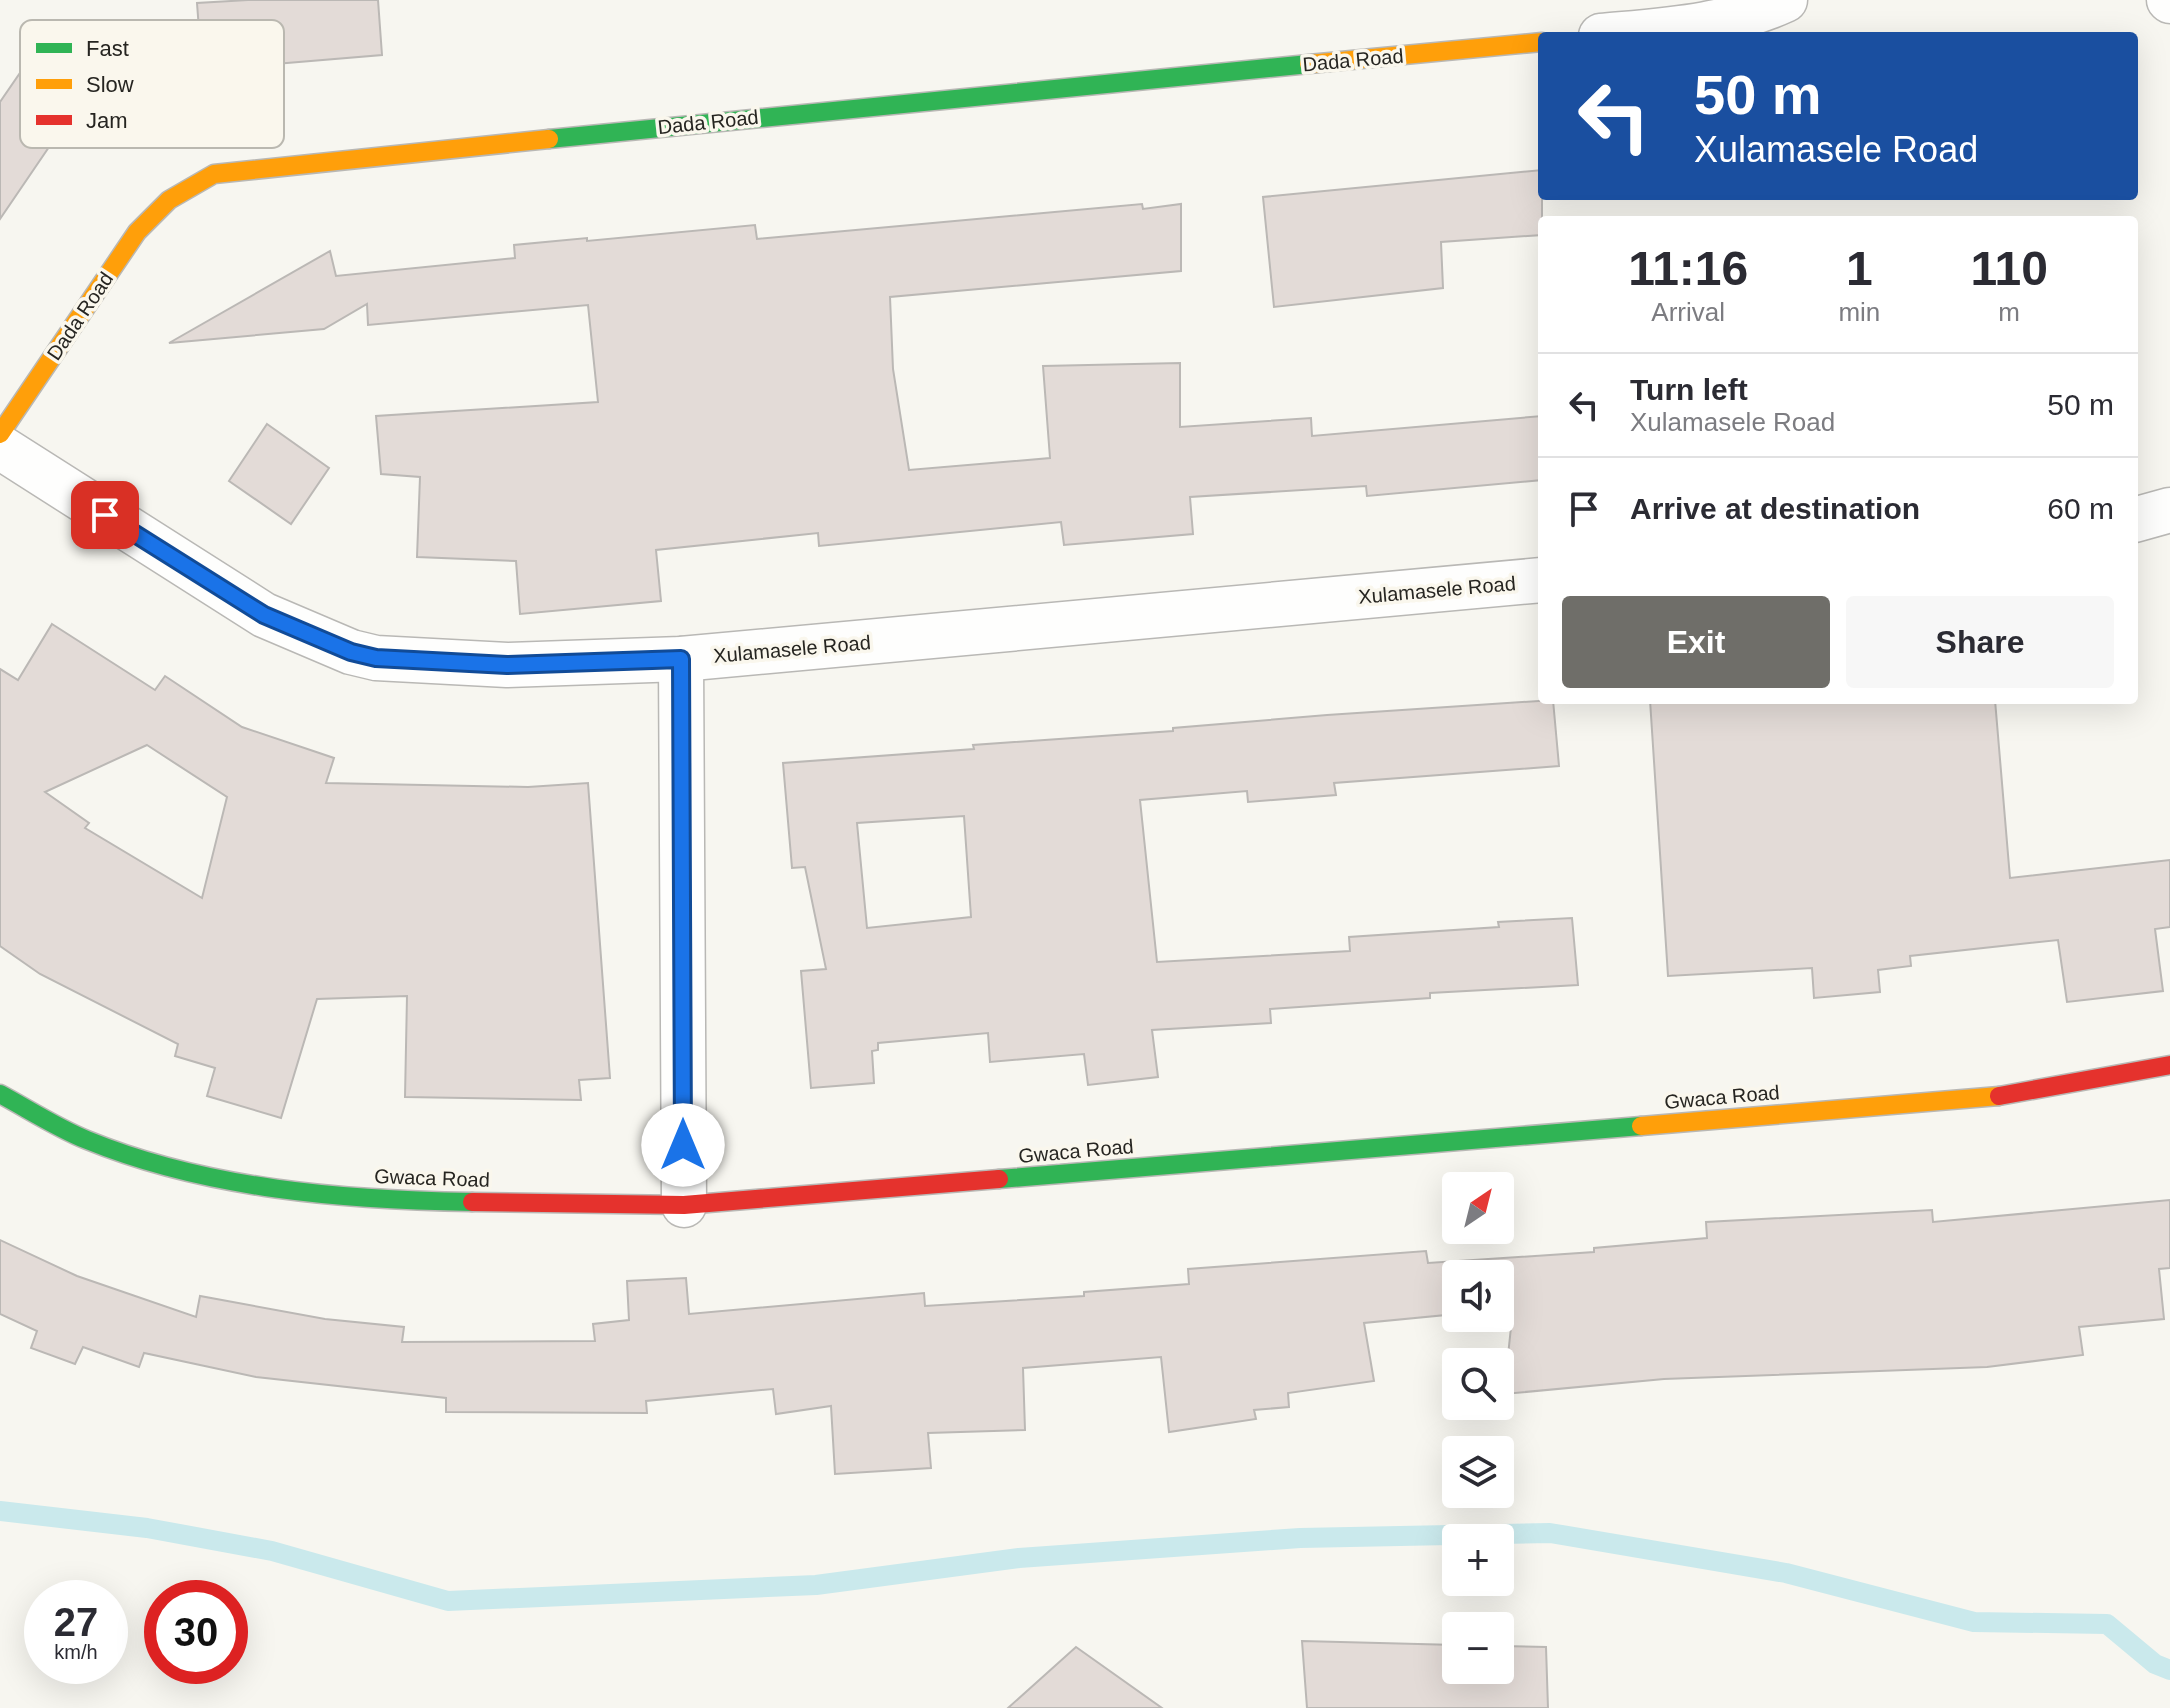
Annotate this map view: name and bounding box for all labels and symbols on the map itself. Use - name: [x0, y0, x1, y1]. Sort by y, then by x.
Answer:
- legend: [20, 20, 284, 148]
- text: Fast: [86, 36, 129, 61]
- street label: Dada Road: [1302, 45, 1404, 75]
- text: Slow: [86, 72, 134, 97]
- street label: Dada Road: [657, 106, 759, 138]
- text: Jam: [86, 108, 128, 133]
- street label: Dada Road: [43, 268, 117, 364]
- pin: [71, 481, 139, 549]
- street label: Xulamasele Road: [1357, 572, 1517, 608]
- street label: Xulamasele Road: [712, 631, 872, 667]
- street label: Gwaca Road: [1663, 1081, 1781, 1113]
- position arrow: [641, 1103, 725, 1187]
- street label: Gwaca Road: [1017, 1135, 1135, 1167]
- street label: Gwaca Road: [374, 1165, 490, 1191]
- north arrow: [1442, 1172, 1514, 1244]
- speed limit sign: 30: [144, 1580, 248, 1684]

